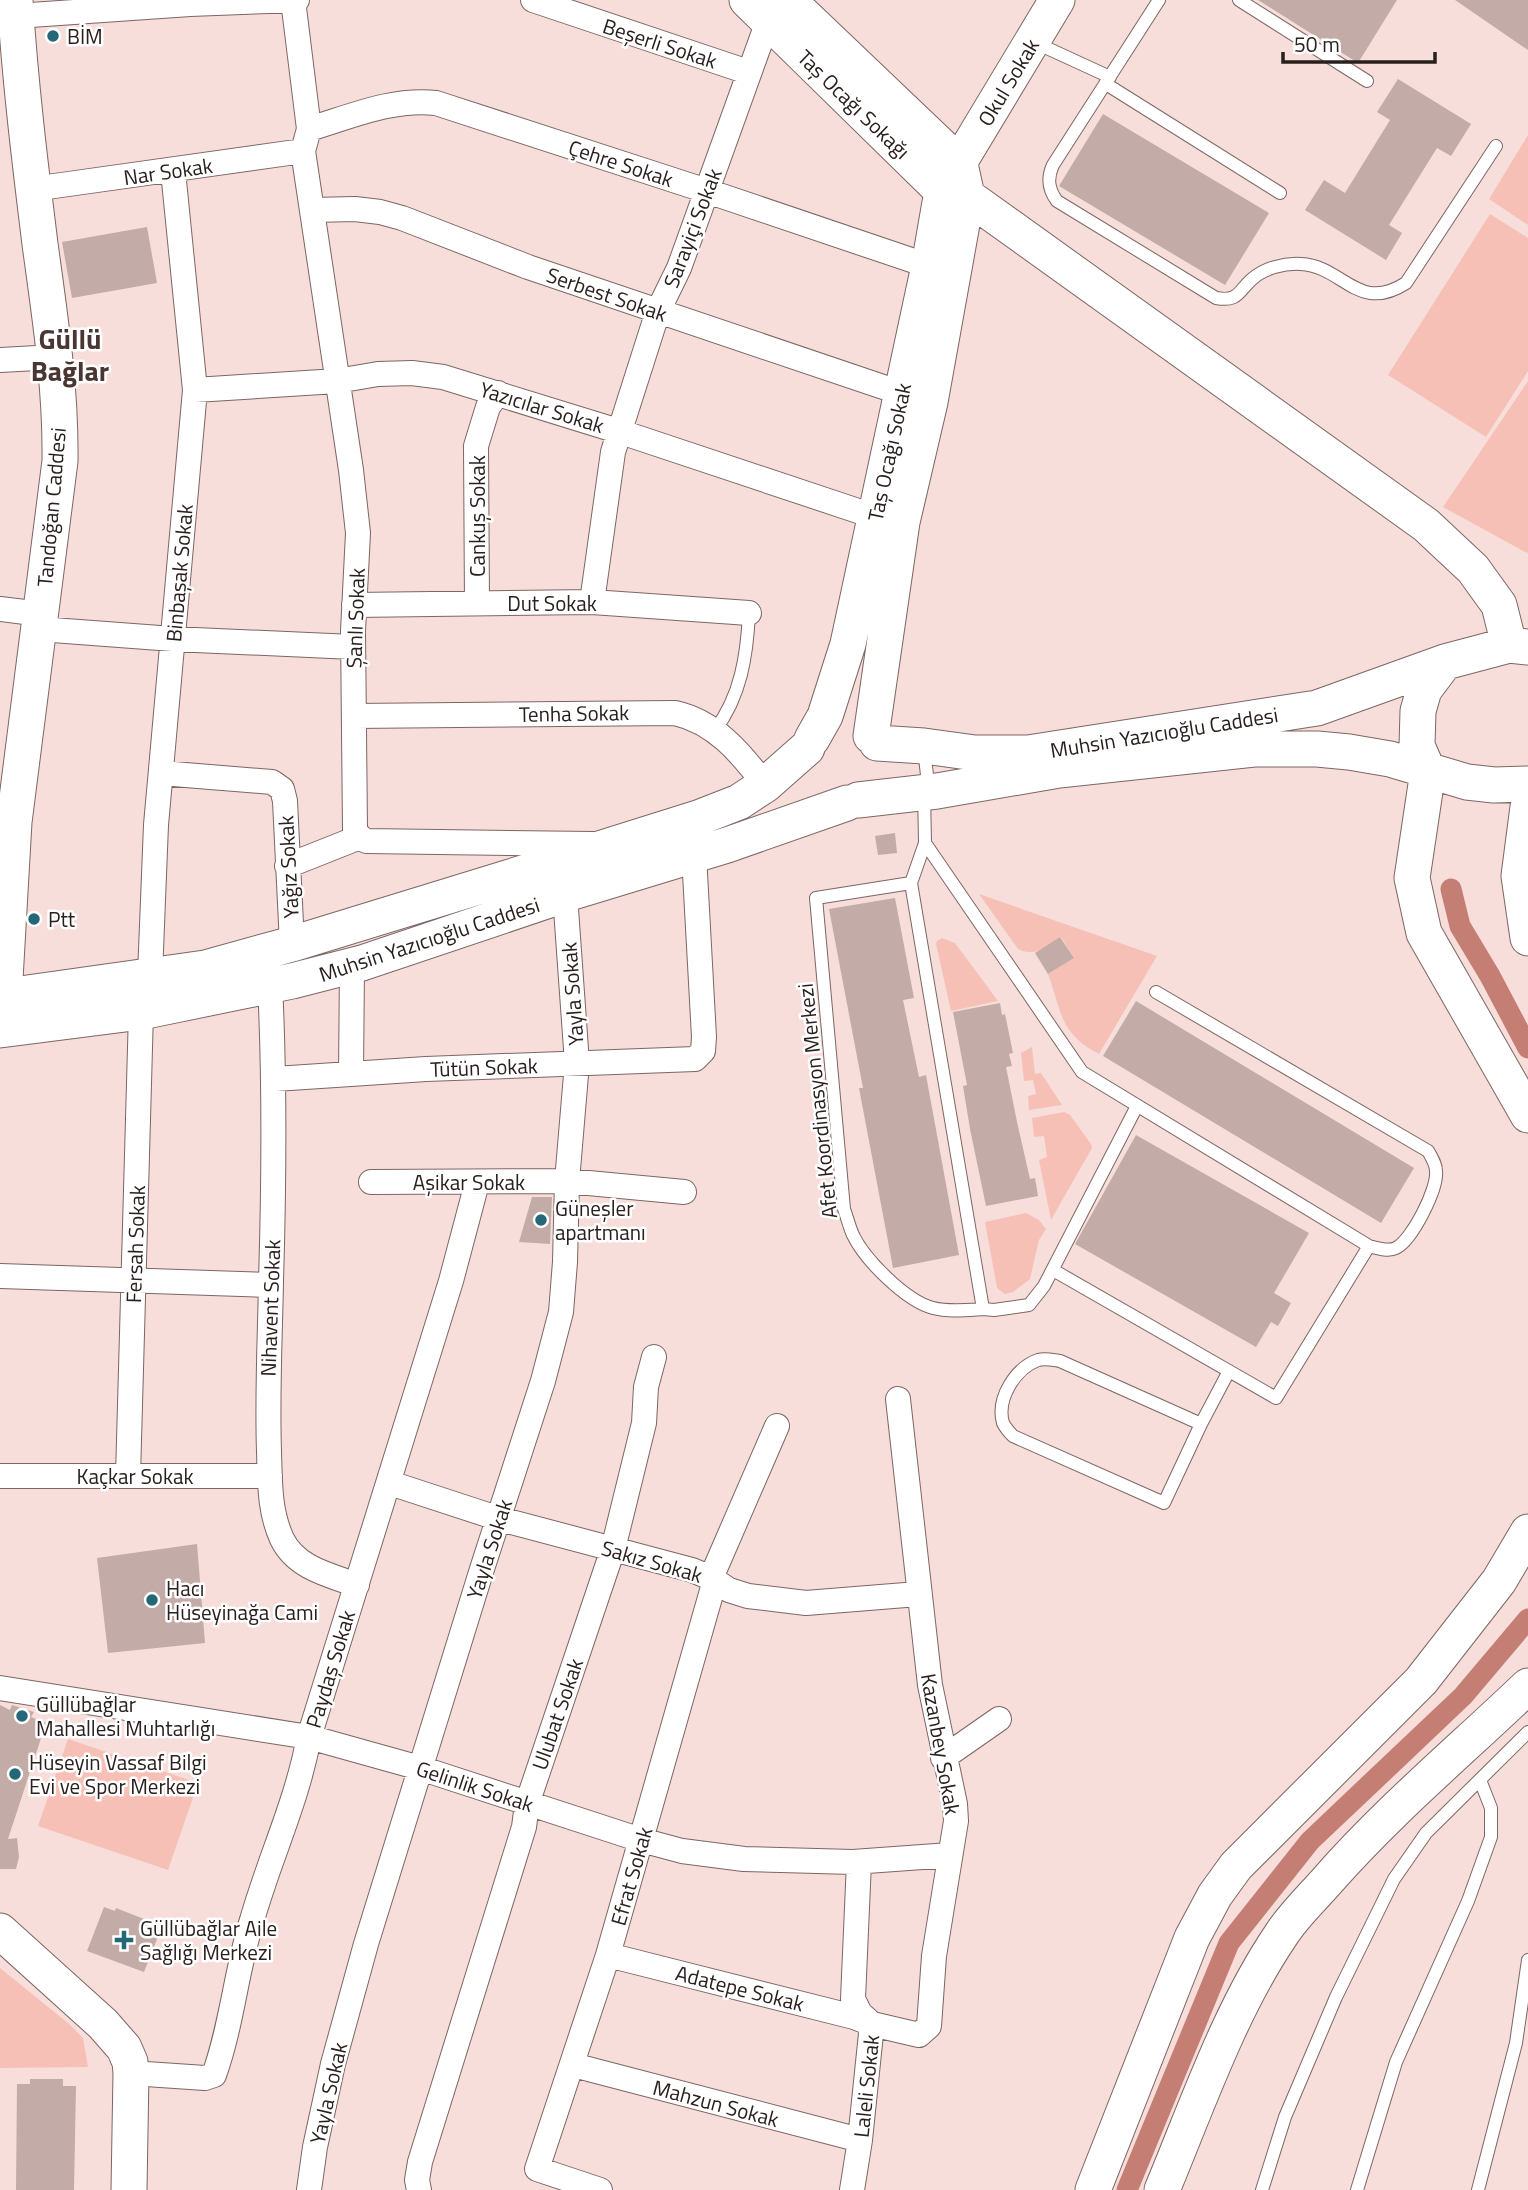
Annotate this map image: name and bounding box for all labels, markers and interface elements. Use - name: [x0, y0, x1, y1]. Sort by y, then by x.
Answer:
- street label: Beşerli Sokak: [599, 10, 721, 76]
- place label: BİM: [67, 20, 103, 52]
- scale bar: [1283, 21, 1435, 65]
- marker: BİM: [45, 28, 61, 44]
- text: 50 m: [1294, 28, 1340, 60]
- street label: Okul Sokak: [969, 32, 1047, 132]
- street label: Taş Ocağı Sokağı: [790, 42, 918, 166]
- street label: Çehre Sokak: [564, 131, 678, 195]
- street label: Nar Sokak: [121, 149, 215, 193]
- street label: Sarayiçi Sokak: [655, 164, 729, 292]
- street label: Serbest Sokak: [542, 258, 672, 330]
- district label: Güllü Bağlar: [31, 317, 109, 392]
- street label: Yazıcılar Sokak: [476, 373, 608, 441]
- street label: Taş Ocağı Sokak: [859, 380, 919, 524]
- street label: Tandoğan Caddesi: [28, 426, 74, 588]
- street label: Cankuş Sokak: [461, 455, 493, 577]
- street label: Binbaşak Sokak: [157, 503, 201, 643]
- street label: Şanlı Sokak: [337, 567, 373, 669]
- street label: Dut Sokak: [507, 587, 597, 619]
- street label: Tenha Sokak: [518, 696, 630, 730]
- street label: Muhsin Yazıcıoğlu Caddesi: [1048, 698, 1280, 766]
- street label: Yağız Sokak: [269, 815, 307, 919]
- street label: Muhsin Yazıcıoğlu Caddesi: [315, 888, 543, 990]
- place label: Ptt: [48, 903, 76, 935]
- marker: Ptt: [26, 911, 42, 927]
- street label: Yayla Sokak: [552, 941, 592, 1047]
- street label: Afet Koordinasyon Merkezi: [789, 982, 845, 1220]
- street label: Tütün Sokak: [430, 1049, 538, 1085]
- street label: Aşikar Sokak: [413, 1166, 525, 1198]
- street label: Fersah Sokak: [117, 1185, 153, 1303]
- place label: Güneşler apartmanı: [555, 1192, 646, 1248]
- marker: Güneşler apartmanı: [533, 1212, 549, 1228]
- street label: Nihavent Sokak: [252, 1239, 288, 1377]
- street label: Kaçkar Sokak: [76, 1460, 194, 1492]
- street label: Yayla Sokak: [458, 1495, 520, 1603]
- street label: Sakız Sokak: [598, 1531, 706, 1591]
- place label: Hacı Hüseyinağa Cami: [166, 1572, 318, 1628]
- marker: Hacı Hüseyinağa Cami: [144, 1592, 160, 1608]
- street label: Paydaş Sokak: [297, 1606, 363, 1732]
- street label: Ulubat Sokak: [523, 1654, 591, 1774]
- street label: Kazanbey Sokak: [913, 1671, 969, 1817]
- place label: Güllübağlar Mahallesi Muhtarlığı: [36, 1688, 215, 1744]
- marker: Güllübağlar Mahallesi Muhtarlığı: [14, 1708, 30, 1724]
- place label: Hüseyin Vassaf Bilgi Evi ve Spor Merkezi: [29, 1746, 207, 1802]
- street label: Gelinlik Sokak: [412, 1752, 538, 1820]
- marker: Hüseyin Vassaf Bilgi Evi ve Spor Merkezi: [7, 1766, 23, 1782]
- street label: Efrat Sokak: [602, 1823, 660, 1929]
- place label: Güllübağlar Aile Sağlığı Merkezi: [140, 1912, 277, 1968]
- marker: Güllübağlar Aile Sağlığı Merkezi: [114, 1930, 134, 1950]
- street label: Adatepe Sokak: [672, 1957, 808, 2019]
- street label: Laleli Sokak: [845, 2033, 887, 2139]
- street label: Yayla Sokak: [301, 2039, 355, 2147]
- street label: Mahzun Sokak: [650, 2071, 782, 2135]

